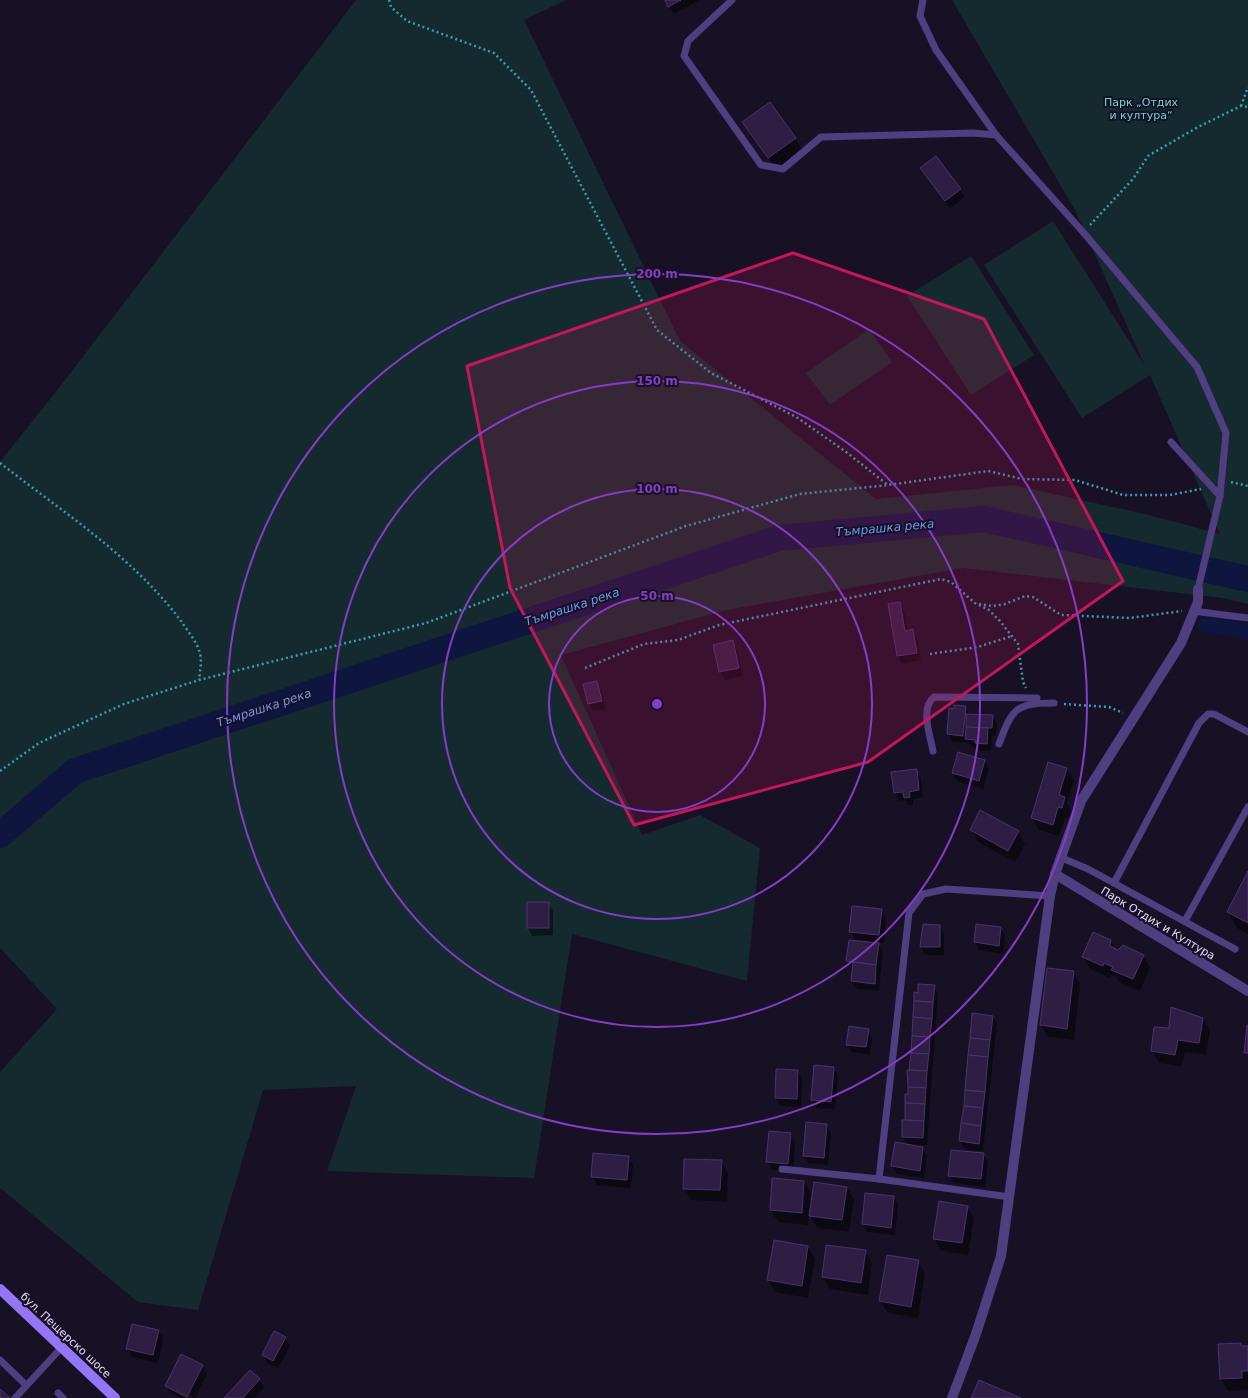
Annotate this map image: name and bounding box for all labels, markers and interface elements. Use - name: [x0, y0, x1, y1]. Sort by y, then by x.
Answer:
- park label: Парк „Отдих и култура“: [1104, 96, 1179, 122]
- text: 200 m: [636, 267, 678, 281]
- text: 150 m: [636, 374, 678, 388]
- text: 100 m: [636, 482, 678, 496]
- water label: Тъмрашка река: [835, 517, 935, 539]
- water label: Тъмрашка река: [523, 585, 621, 629]
- text: 50 m: [640, 589, 674, 603]
- water label: Тъмрашка река: [215, 686, 313, 730]
- centre of rings: [650, 697, 664, 711]
- street label: Парк Отдих и Култура: [1098, 884, 1217, 963]
- street label: бул. Пещерско шосе: [18, 1290, 114, 1381]

